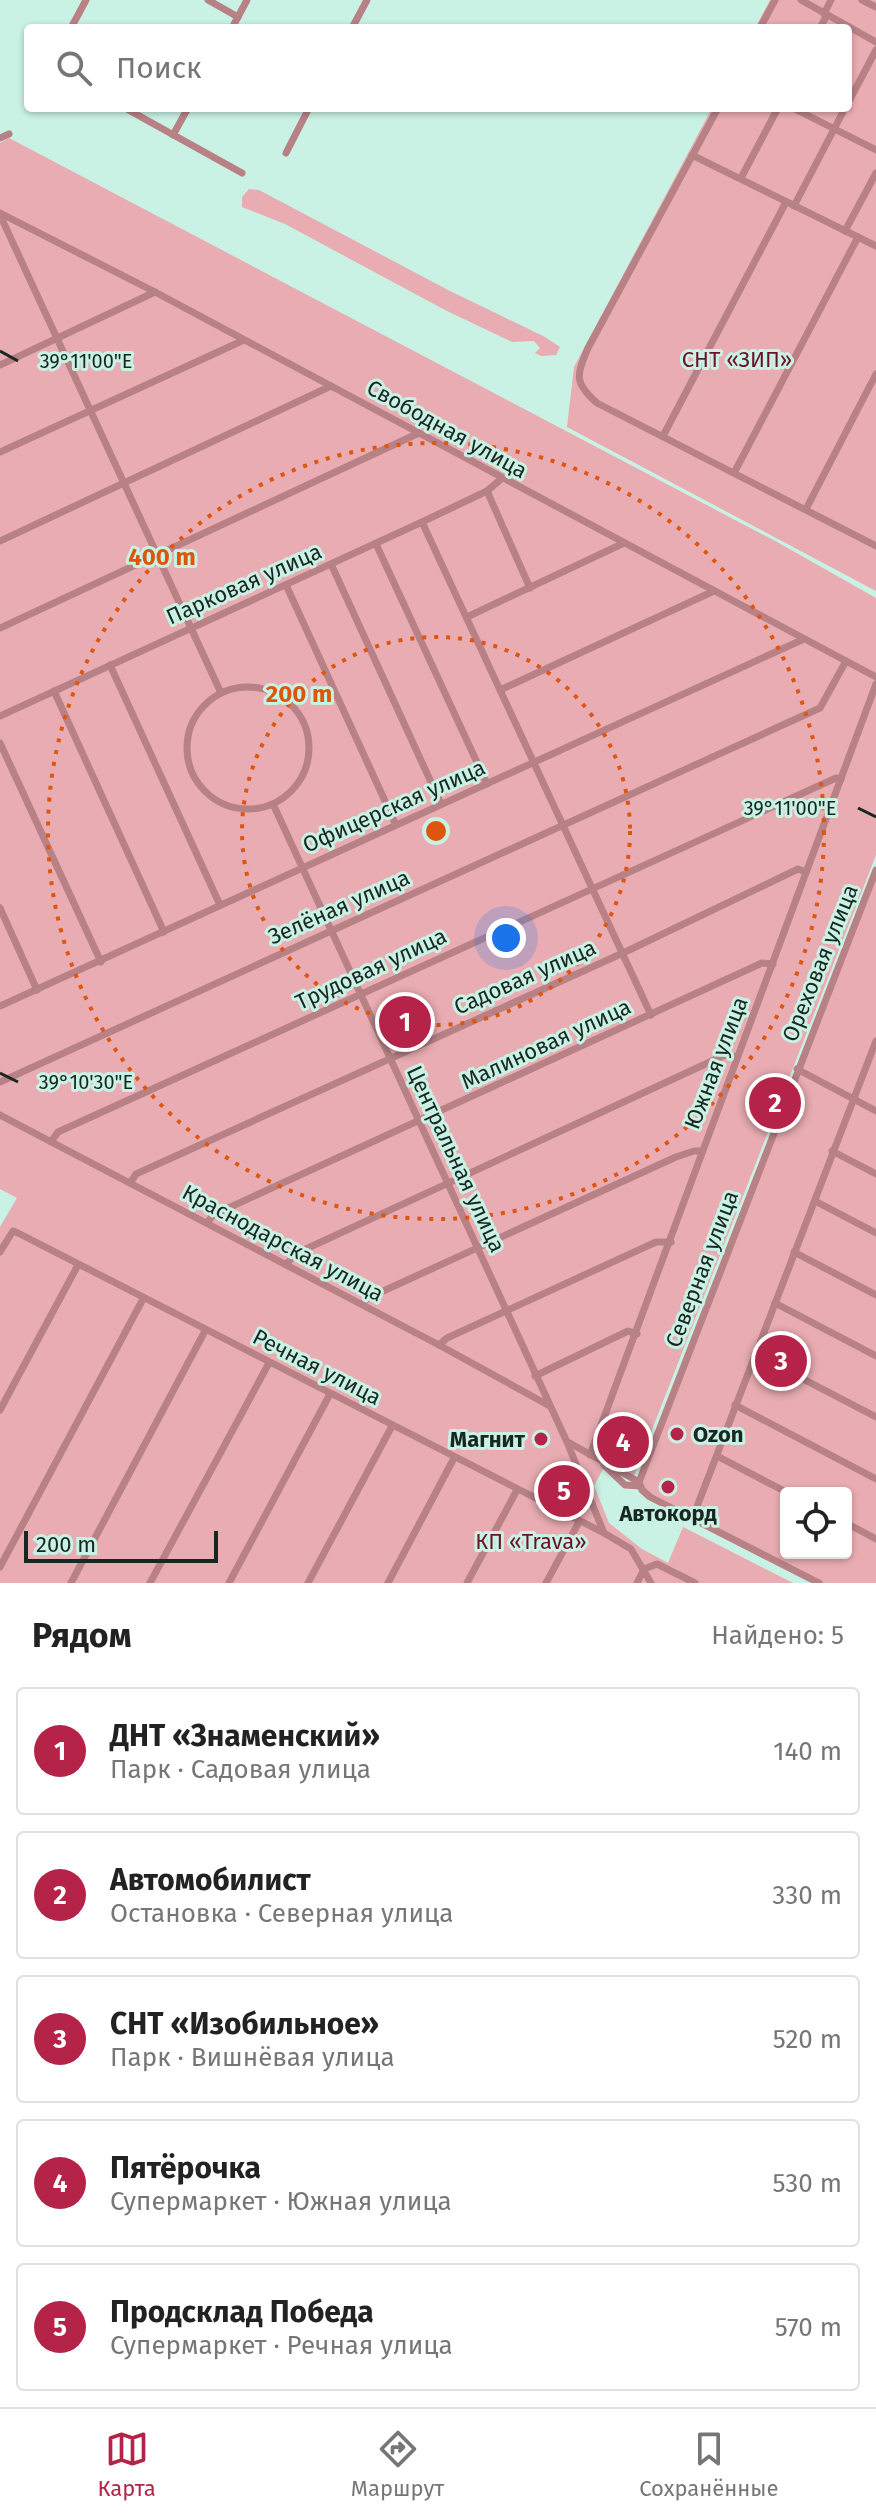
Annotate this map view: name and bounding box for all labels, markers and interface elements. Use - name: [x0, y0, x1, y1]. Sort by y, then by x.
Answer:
- search box: [24, 24, 852, 112]
- icon: search: [52, 46, 96, 90]
- text: Поиск: [116, 50, 202, 86]
- park label: СНТ «ЗИП»: [682, 346, 792, 373]
- text: 39°11'00"E: [40, 349, 132, 373]
- street label: Свободная улица: [362, 374, 532, 484]
- street label: Парковая улица: [162, 538, 326, 630]
- text: 400 m: [128, 543, 196, 571]
- text: 200 m: [266, 680, 332, 708]
- street label: Офицерская улица: [299, 754, 489, 858]
- text: 39°11'00"E: [744, 796, 836, 820]
- centre of rings: [422, 817, 450, 845]
- street label: Зелёная улица: [264, 864, 414, 950]
- street label: Ореховая улица: [776, 881, 864, 1045]
- your location: [486, 918, 526, 958]
- street label: Трудовая улица: [291, 922, 451, 1016]
- street label: Садовая улица: [450, 934, 600, 1020]
- pin: 1: [379, 992, 431, 1052]
- street label: Малиновая улица: [457, 993, 635, 1095]
- street label: Южная улица: [678, 993, 754, 1133]
- street label: Центральная улица: [401, 1061, 511, 1257]
- text: 39°10'30"E: [39, 1070, 133, 1094]
- pin: 2: [749, 1073, 801, 1133]
- street label: Краснодарская улица: [178, 1178, 388, 1308]
- street label: Северная улица: [660, 1187, 744, 1351]
- street label: Речная улица: [248, 1323, 386, 1411]
- pin: 3: [755, 1331, 807, 1391]
- pin: 4: [597, 1412, 649, 1472]
- place label: Ozon: [693, 1421, 743, 1448]
- marker: Ozon: [668, 1425, 686, 1443]
- place label: Магнит: [450, 1426, 526, 1453]
- marker: Магнит: [532, 1430, 550, 1448]
- pin: 5: [538, 1461, 590, 1521]
- marker: Автокорд: [659, 1478, 677, 1496]
- map controls: [780, 1487, 852, 1559]
- button: locate: [780, 1487, 852, 1559]
- place label: Автокорд: [618, 1500, 717, 1527]
- scale bar: [24, 1527, 218, 1563]
- park label: КП «Trava»: [475, 1528, 587, 1555]
- text: 200 m: [36, 1531, 96, 1558]
- text: Рядом: [32, 1615, 131, 1656]
- text: Найдено: 5: [711, 1620, 844, 1651]
- text: ДНТ «Знаменский»: [110, 1718, 380, 1754]
- text: 1: [54, 1736, 66, 1767]
- text: 140 m: [773, 1736, 842, 1767]
- text: Парк · Садовая улица: [110, 1754, 371, 1785]
- text: Автомобилист: [110, 1862, 311, 1898]
- text: 2: [53, 1880, 67, 1911]
- text: 330 m: [772, 1880, 842, 1911]
- text: Остановка · Северная улица: [110, 1898, 453, 1929]
- text: СНТ «Изобильное»: [110, 2006, 379, 2042]
- text: 3: [53, 2024, 67, 2055]
- text: 520 m: [773, 2024, 842, 2055]
- text: Парк · Вишнёвая улица: [110, 2042, 395, 2073]
- text: Пятёрочка: [110, 2150, 261, 2186]
- text: 4: [53, 2168, 67, 2199]
- text: 530 m: [773, 2168, 842, 2199]
- text: Супермаркет · Южная улица: [110, 2186, 452, 2217]
- text: Продсклад Победа: [110, 2294, 374, 2330]
- text: 5: [53, 2312, 67, 2343]
- text: 570 m: [775, 2312, 842, 2343]
- text: Супермаркет · Речная улица: [110, 2330, 453, 2361]
- tab: Карта: [98, 2427, 156, 2502]
- tab: Маршрут: [351, 2427, 444, 2502]
- tab: Сохранённые: [639, 2427, 779, 2502]

